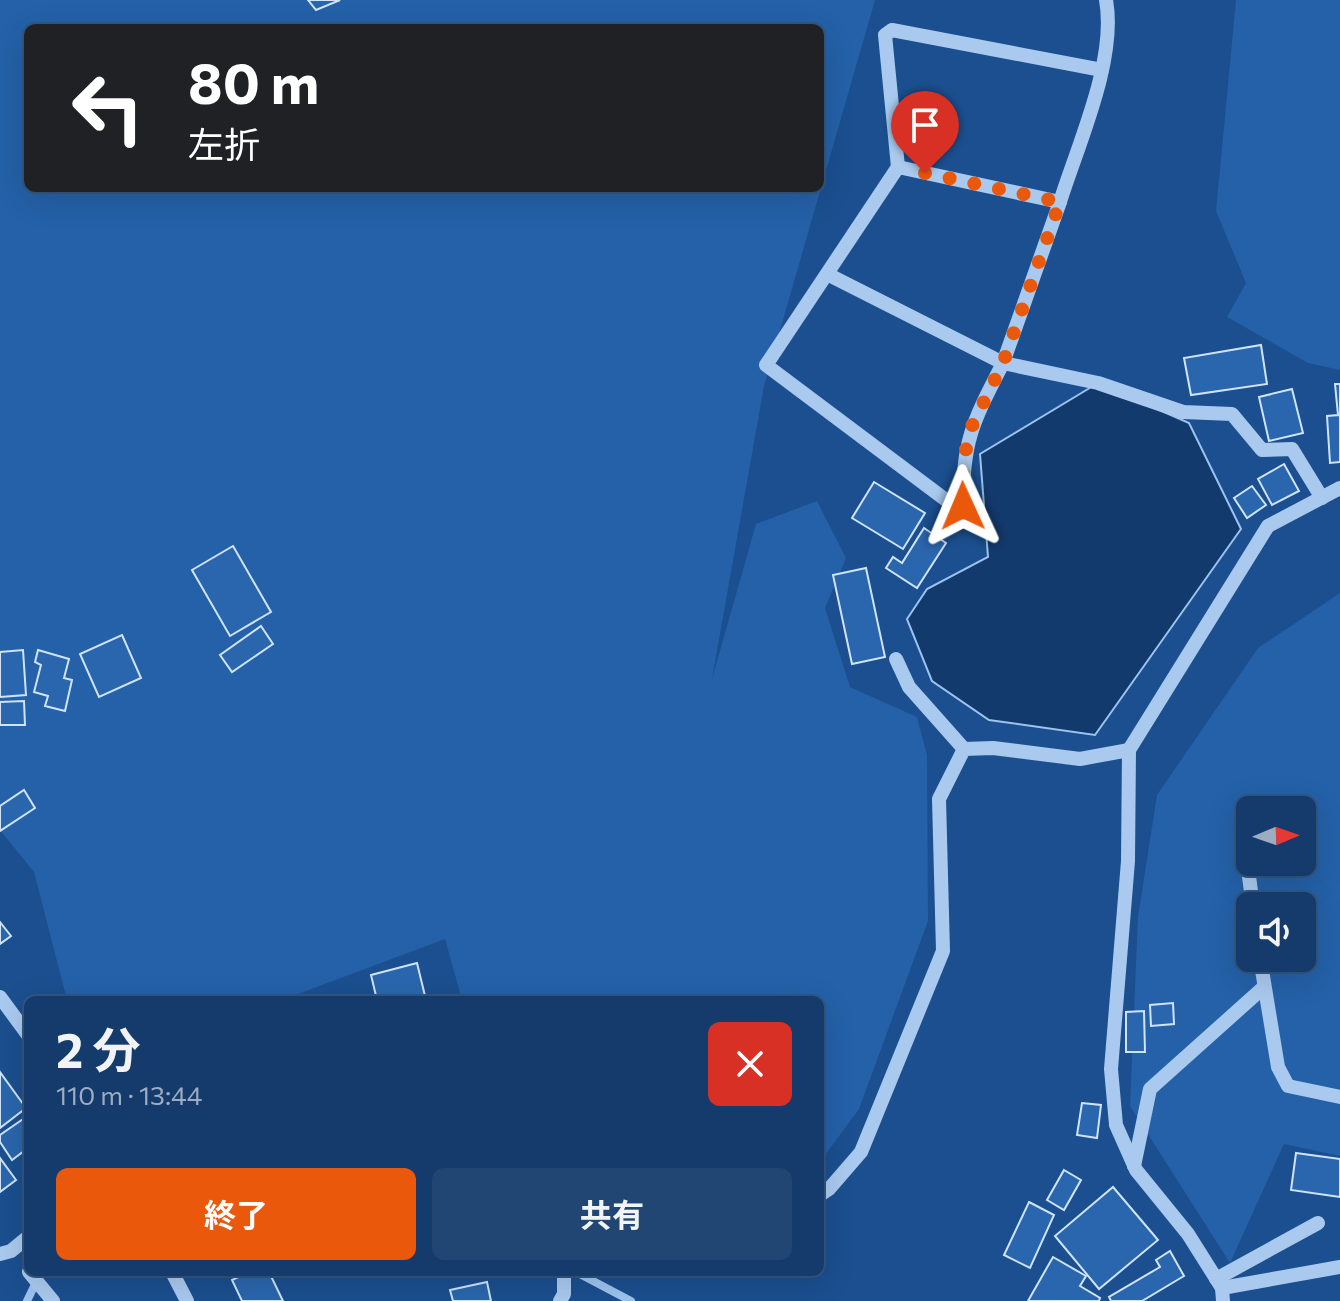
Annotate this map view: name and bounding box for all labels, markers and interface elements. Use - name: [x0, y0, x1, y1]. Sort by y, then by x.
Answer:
- text: 80 m: [188, 47, 319, 116]
- icon: left: [56, 56, 160, 160]
- pin: [891, 91, 959, 173]
- icon: arrive: [903, 103, 947, 147]
- text: 左折: [188, 121, 260, 165]
- position arrow: [921, 464, 1005, 548]
- north arrow: [1236, 796, 1316, 876]
- map controls: [1236, 796, 1316, 972]
- button: sound: [1236, 892, 1316, 972]
- text: 2 分: [56, 1019, 140, 1078]
- button: close: [708, 1022, 792, 1106]
- text: 110 m · 13:44: [56, 1079, 202, 1110]
- button: 終了: [56, 1168, 416, 1260]
- button: 共有: [432, 1168, 792, 1260]

